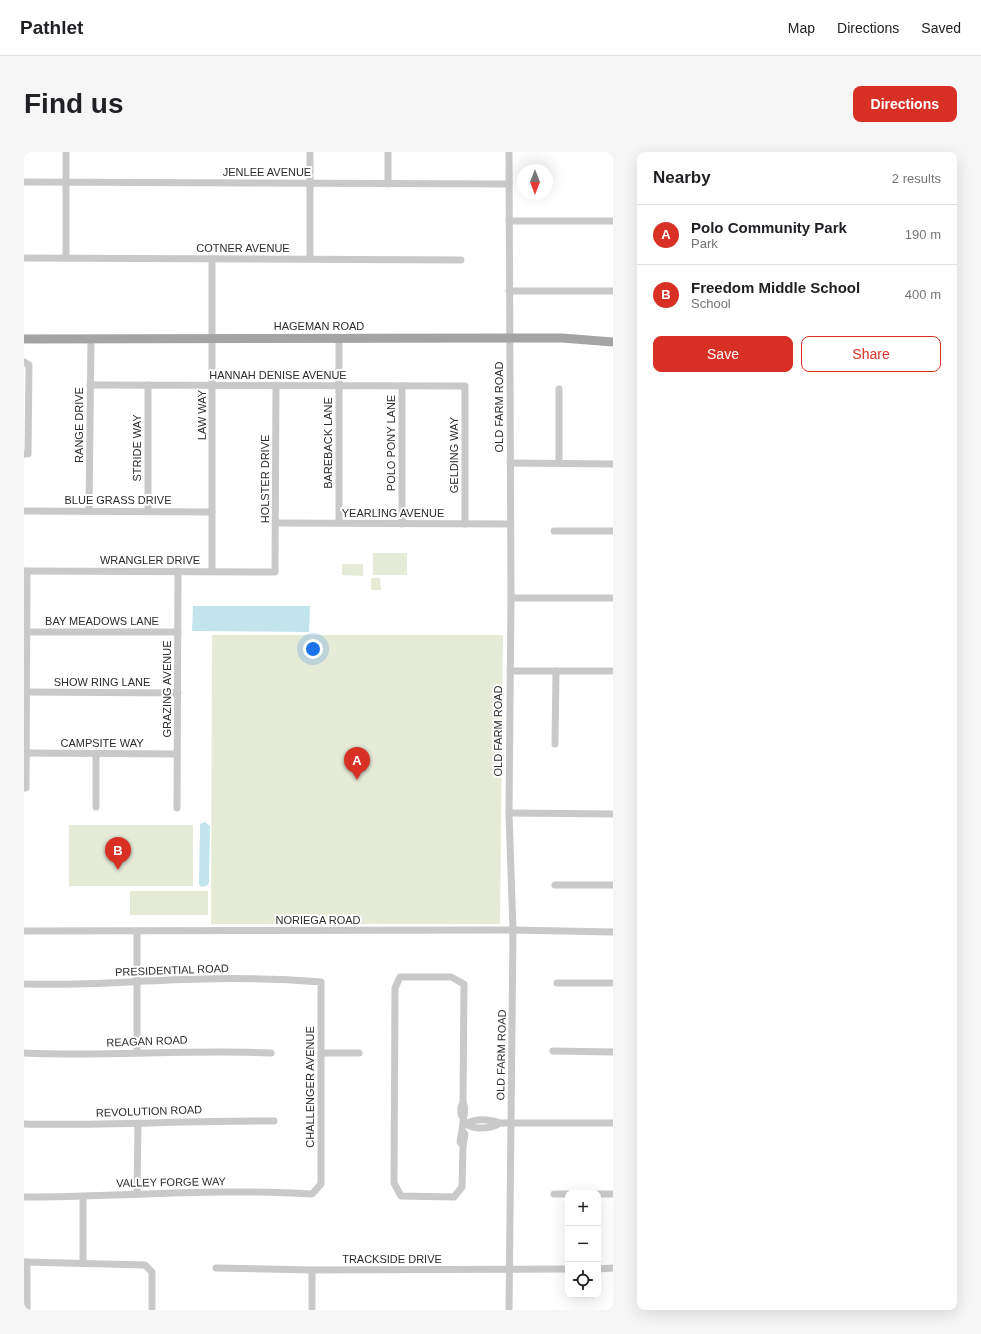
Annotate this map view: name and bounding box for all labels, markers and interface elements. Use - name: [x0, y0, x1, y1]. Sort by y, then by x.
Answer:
- text: Pathlet: [20, 17, 83, 38]
- text: Map: [788, 20, 815, 36]
- text: Directions: [837, 20, 899, 36]
- text: Saved: [921, 20, 961, 36]
- button: Directions: [853, 86, 957, 122]
- text: Find us: [24, 88, 124, 119]
- north arrow: [517, 164, 553, 200]
- street label: JENLEE AVENUE: [223, 166, 311, 178]
- text: Nearby: [653, 168, 711, 187]
- text: 2 results: [892, 171, 941, 186]
- text: Polo Community Park: [691, 219, 847, 236]
- text: A: [661, 227, 671, 242]
- text: 190 m: [905, 227, 941, 242]
- text: Park: [691, 236, 718, 251]
- street label: COTNER AVENUE: [196, 242, 290, 254]
- text: Freedom Middle School: [691, 279, 860, 296]
- text: B: [661, 287, 671, 302]
- text: 400 m: [905, 287, 941, 302]
- text: School: [691, 296, 731, 311]
- street label: HAGEMAN ROAD: [274, 320, 364, 332]
- button: Save: [653, 336, 793, 372]
- button: Share: [801, 336, 941, 372]
- street label: OLD FARM ROAD: [493, 361, 505, 453]
- street label: HANNAH DENISE AVENUE: [209, 369, 347, 381]
- street label: RANGE DRIVE: [73, 387, 85, 463]
- street label: LAW WAY: [196, 389, 208, 440]
- street label: POLO PONY LANE: [385, 395, 397, 491]
- street label: BAREBACK LANE: [322, 397, 334, 489]
- street label: STRIDE WAY: [131, 414, 143, 482]
- street label: GELDING WAY: [448, 416, 460, 493]
- street label: HOLSTER DRIVE: [259, 435, 271, 523]
- street label: BLUE GRASS DRIVE: [65, 494, 171, 506]
- street label: YEARLING AVENUE: [342, 507, 444, 519]
- street label: WRANGLER DRIVE: [100, 554, 200, 566]
- street label: BAY MEADOWS LANE: [45, 615, 159, 627]
- your location: [303, 639, 323, 659]
- street label: GRAZING AVENUE: [161, 641, 173, 737]
- street label: SHOW RING LANE: [54, 676, 150, 688]
- street label: OLD FARM ROAD: [492, 685, 504, 777]
- street label: CAMPSITE WAY: [60, 737, 144, 749]
- pin: A: [344, 747, 370, 780]
- pin: B: [105, 837, 131, 870]
- street label: NORIEGA ROAD: [276, 914, 361, 926]
- street label: PRESIDENTIAL ROAD: [115, 962, 229, 978]
- street label: OLD FARM ROAD: [494, 1009, 508, 1101]
- street label: CHALLENGER AVENUE: [304, 1026, 316, 1148]
- street label: REAGAN ROAD: [106, 1034, 188, 1048]
- street label: REVOLUTION ROAD: [96, 1103, 202, 1119]
- street label: VALLEY FORGE WAY: [116, 1175, 227, 1189]
- map controls: [565, 1190, 601, 1298]
- button: +: [565, 1190, 601, 1226]
- button: −: [565, 1226, 601, 1262]
- street label: TRACKSIDE DRIVE: [342, 1253, 442, 1265]
- button: locate: [565, 1262, 601, 1298]

